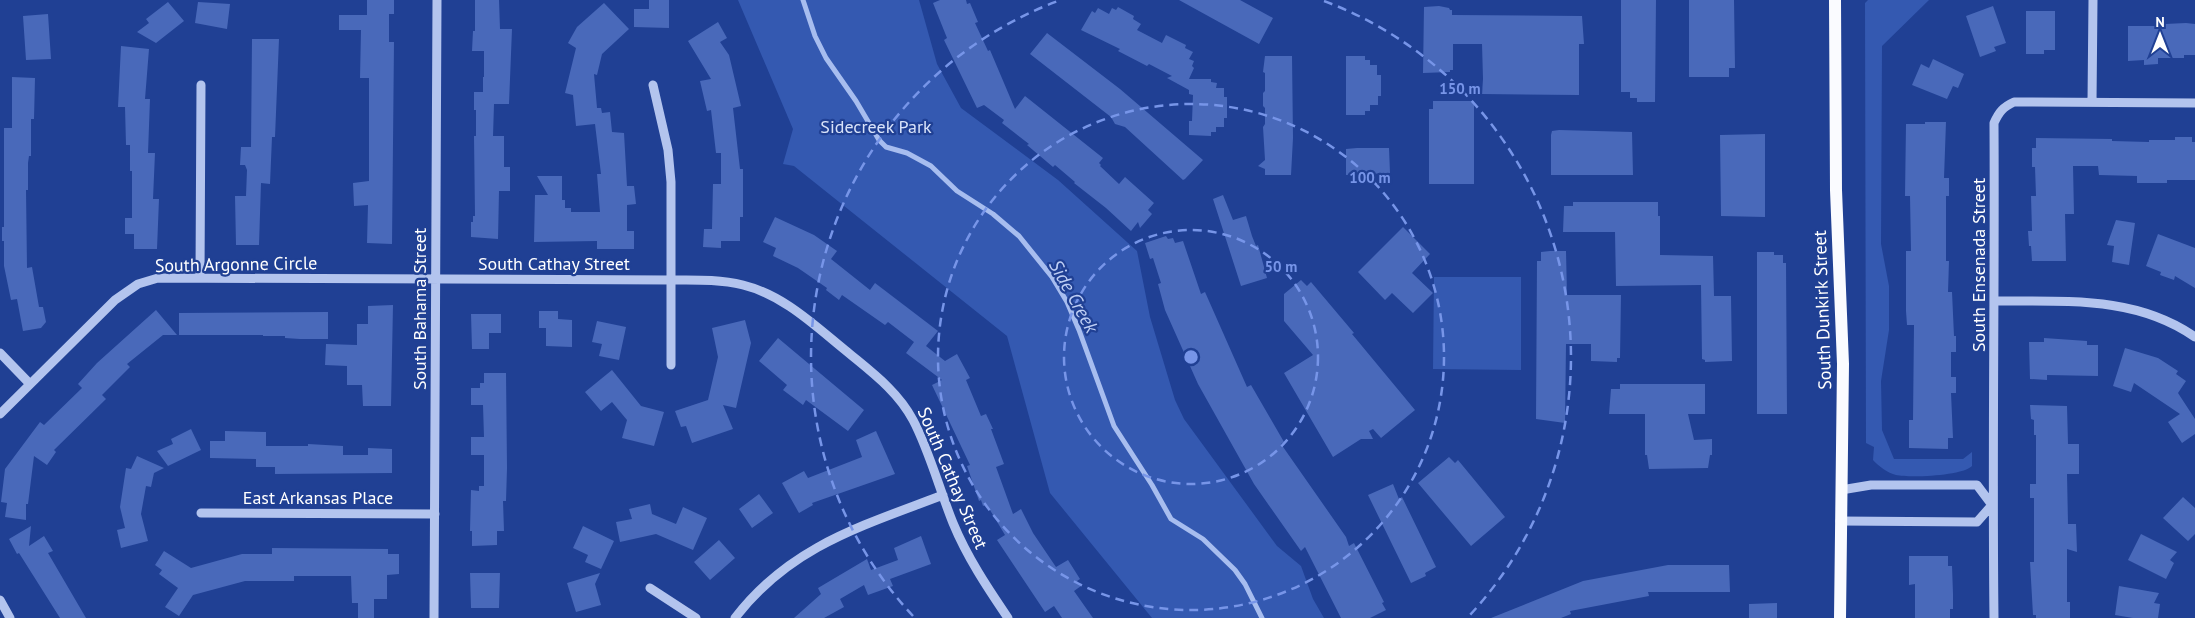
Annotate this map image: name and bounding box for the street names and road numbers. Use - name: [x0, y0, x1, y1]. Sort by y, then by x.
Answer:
- street label: South Ensenada Street: [1967, 178, 1990, 352]
- street label: South Bahama Street: [408, 228, 431, 390]
- street label: South Dunkirk Street: [1808, 230, 1836, 390]
- street label: South Argonne Circle: [155, 251, 317, 277]
- street label: South Cathay Street: [478, 252, 630, 275]
- street label: South Cathay Street: [913, 404, 993, 552]
- street label: East Arkansas Place: [243, 486, 393, 509]

